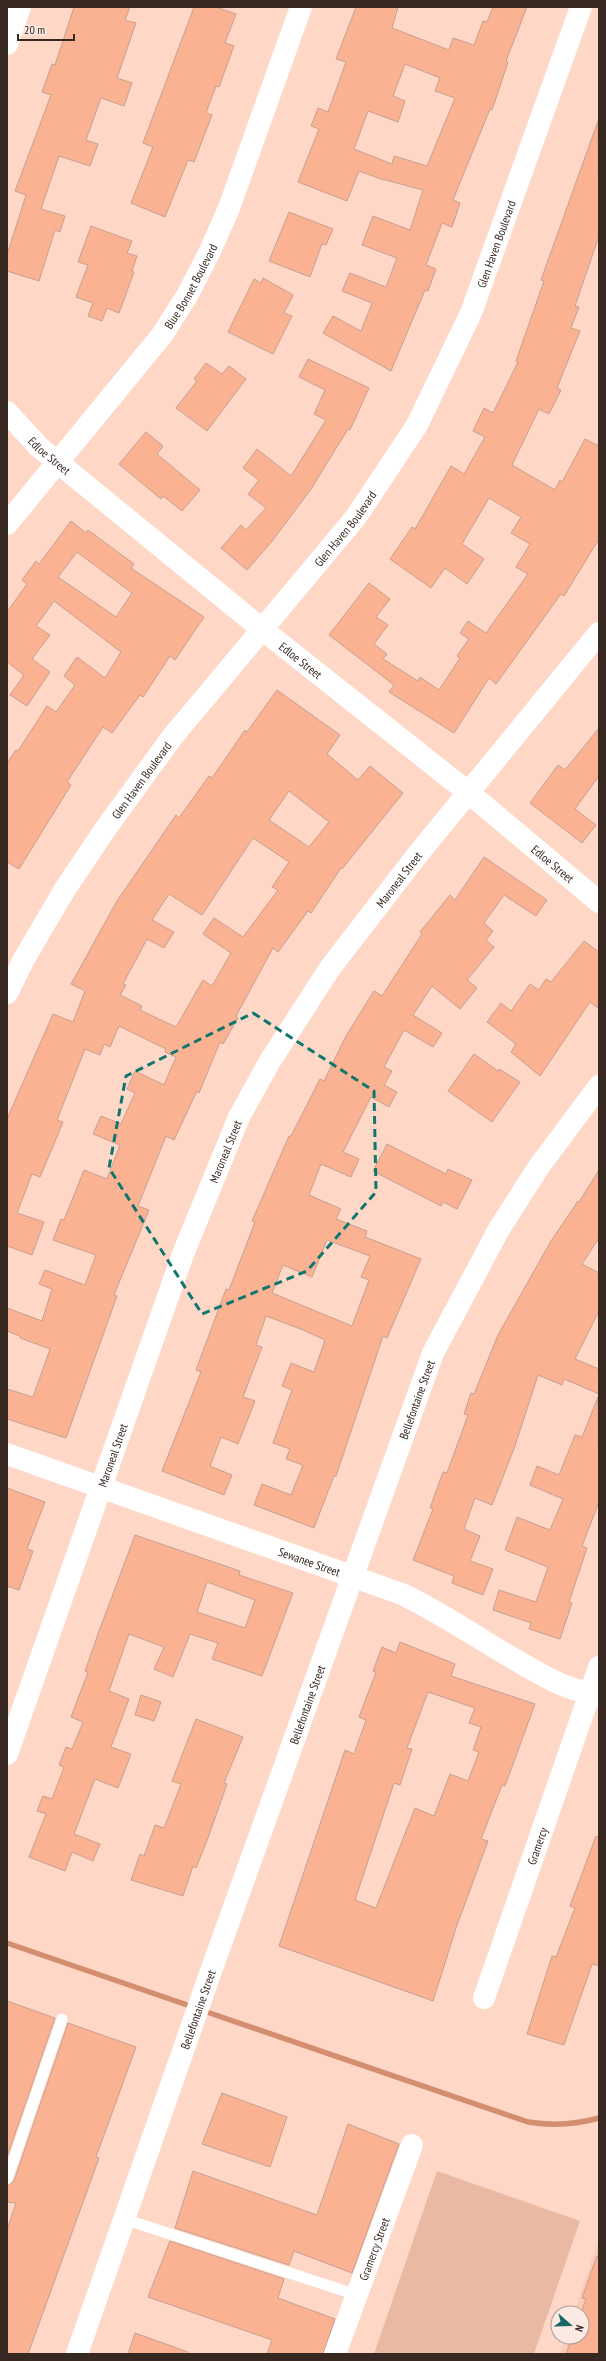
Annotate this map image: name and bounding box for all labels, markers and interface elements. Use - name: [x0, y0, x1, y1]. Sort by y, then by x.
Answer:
- scale bar: [18, 16, 74, 42]
- text: 20 m: [24, 22, 45, 37]
- street label: Glen Haven Boulevard: [473, 198, 518, 290]
- street label: Blue Bonnet Boulevard: [161, 241, 220, 331]
- street label: Edloe Street: [25, 433, 74, 478]
- street label: Glen Haven Boulevard: [311, 488, 379, 569]
- street label: Edloe Street: [276, 638, 326, 682]
- street label: Glen Haven Boulevard: [108, 738, 174, 822]
- street label: Edloe Street: [529, 841, 578, 886]
- street label: Maroneal Street: [372, 848, 425, 910]
- street label: Maroneal Street: [205, 1117, 245, 1185]
- street label: Bellefontaine Street: [395, 1357, 438, 1441]
- street label: Maroneal Street: [94, 1421, 131, 1489]
- street label: Sewanee Street: [277, 1543, 343, 1579]
- street label: Bellefontaine Street: [286, 1662, 328, 1746]
- street label: Gramercy: [523, 1825, 550, 1867]
- street label: Bellefontaine Street: [177, 1967, 219, 2051]
- street label: Gramercy Street: [355, 2215, 392, 2282]
- north arrow: [550, 2305, 590, 2345]
- text: N: [572, 2323, 587, 2334]

